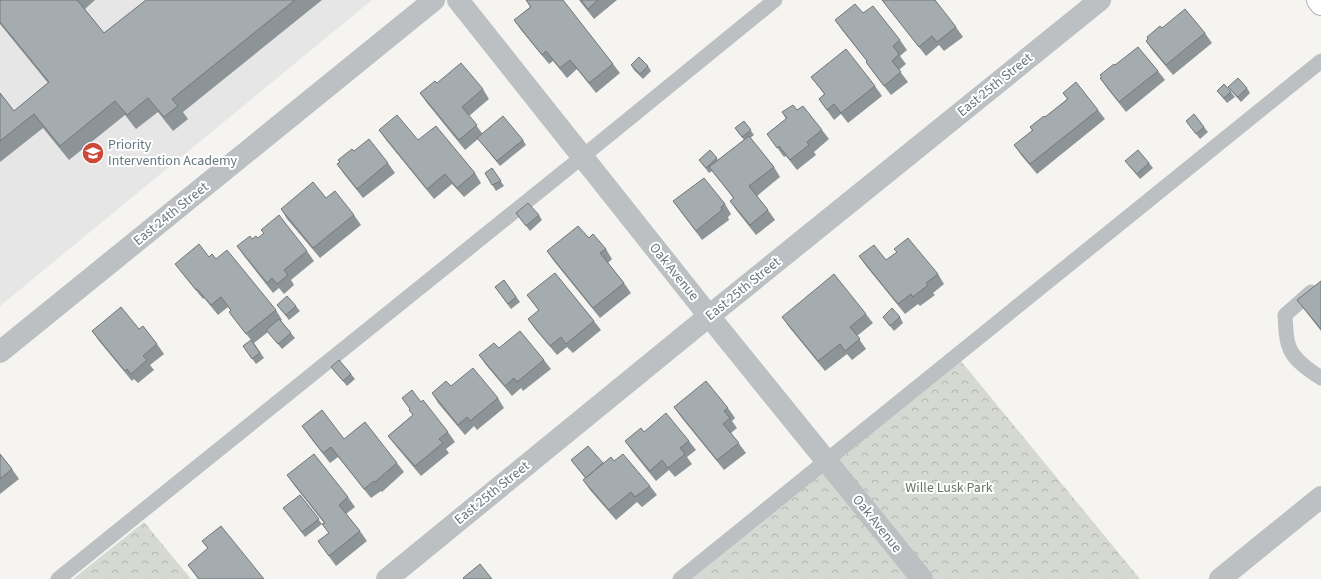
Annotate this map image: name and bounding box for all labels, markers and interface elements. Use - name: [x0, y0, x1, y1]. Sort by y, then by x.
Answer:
- street label: East 25th Street: [953, 48, 1037, 122]
- place label: Priority Intervention Academy: [108, 135, 238, 171]
- school or university icon: Priority Intervention Academy: [80, 140, 106, 166]
- street label: East 24th Street: [129, 177, 213, 251]
- street label: Oak Avenue: [644, 239, 704, 305]
- street label: East 25th Street: [701, 252, 785, 326]
- street label: East 25th Street: [450, 456, 534, 530]
- park label: Wille Lusk Park: [905, 478, 993, 498]
- street label: Oak Avenue: [847, 491, 907, 557]

